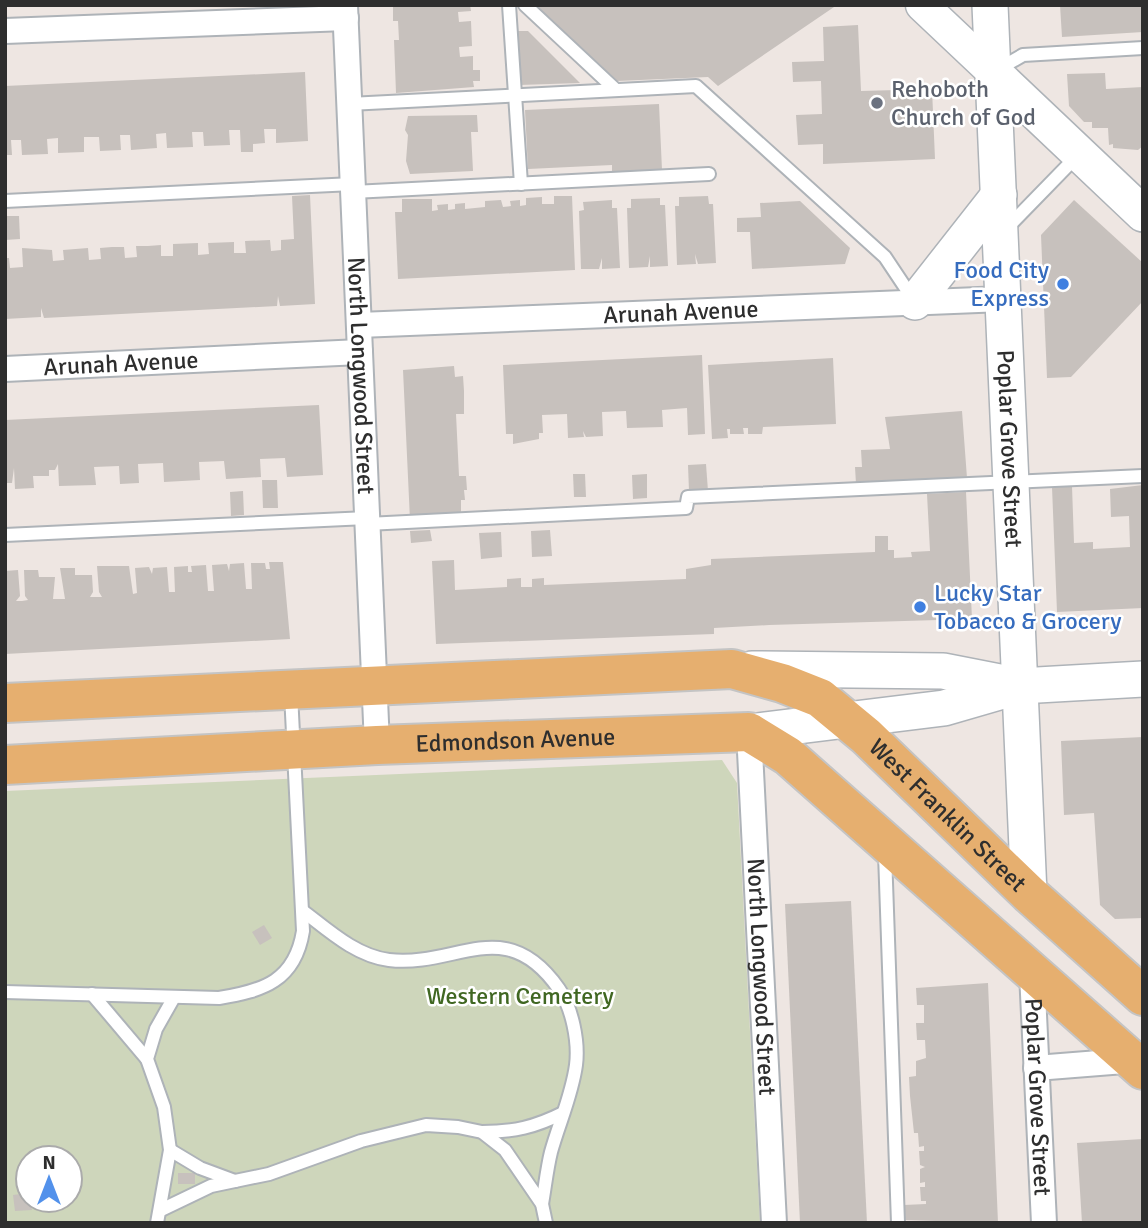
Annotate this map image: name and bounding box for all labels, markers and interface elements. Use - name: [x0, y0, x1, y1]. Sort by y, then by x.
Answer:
- place label: Rehoboth Church of God: [891, 74, 1036, 132]
- marker: Rehoboth Church of God: [869, 95, 885, 111]
- place label: Food City Express: [954, 255, 1049, 313]
- street label: North Longwood Street: [341, 256, 381, 495]
- marker: Food City Express: [1055, 276, 1071, 292]
- street label: Arunah Avenue: [602, 294, 759, 330]
- street label: Arunah Avenue: [43, 345, 199, 382]
- street label: Poplar Grove Street: [990, 349, 1029, 548]
- place label: Lucky Star Tobacco & Grocery: [934, 578, 1122, 636]
- marker: Lucky Star Tobacco & Grocery: [912, 599, 928, 615]
- street label: Edmondson Avenue: [415, 722, 616, 759]
- street label: West Franklin Street: [863, 732, 1033, 898]
- street label: North Longwood Street: [740, 857, 782, 1096]
- park label: Western Cemetery: [426, 981, 614, 1011]
- street label: Poplar Grove Street: [1018, 997, 1058, 1197]
- north arrow: [14, 1144, 84, 1214]
- text: N: [42, 1151, 56, 1175]

